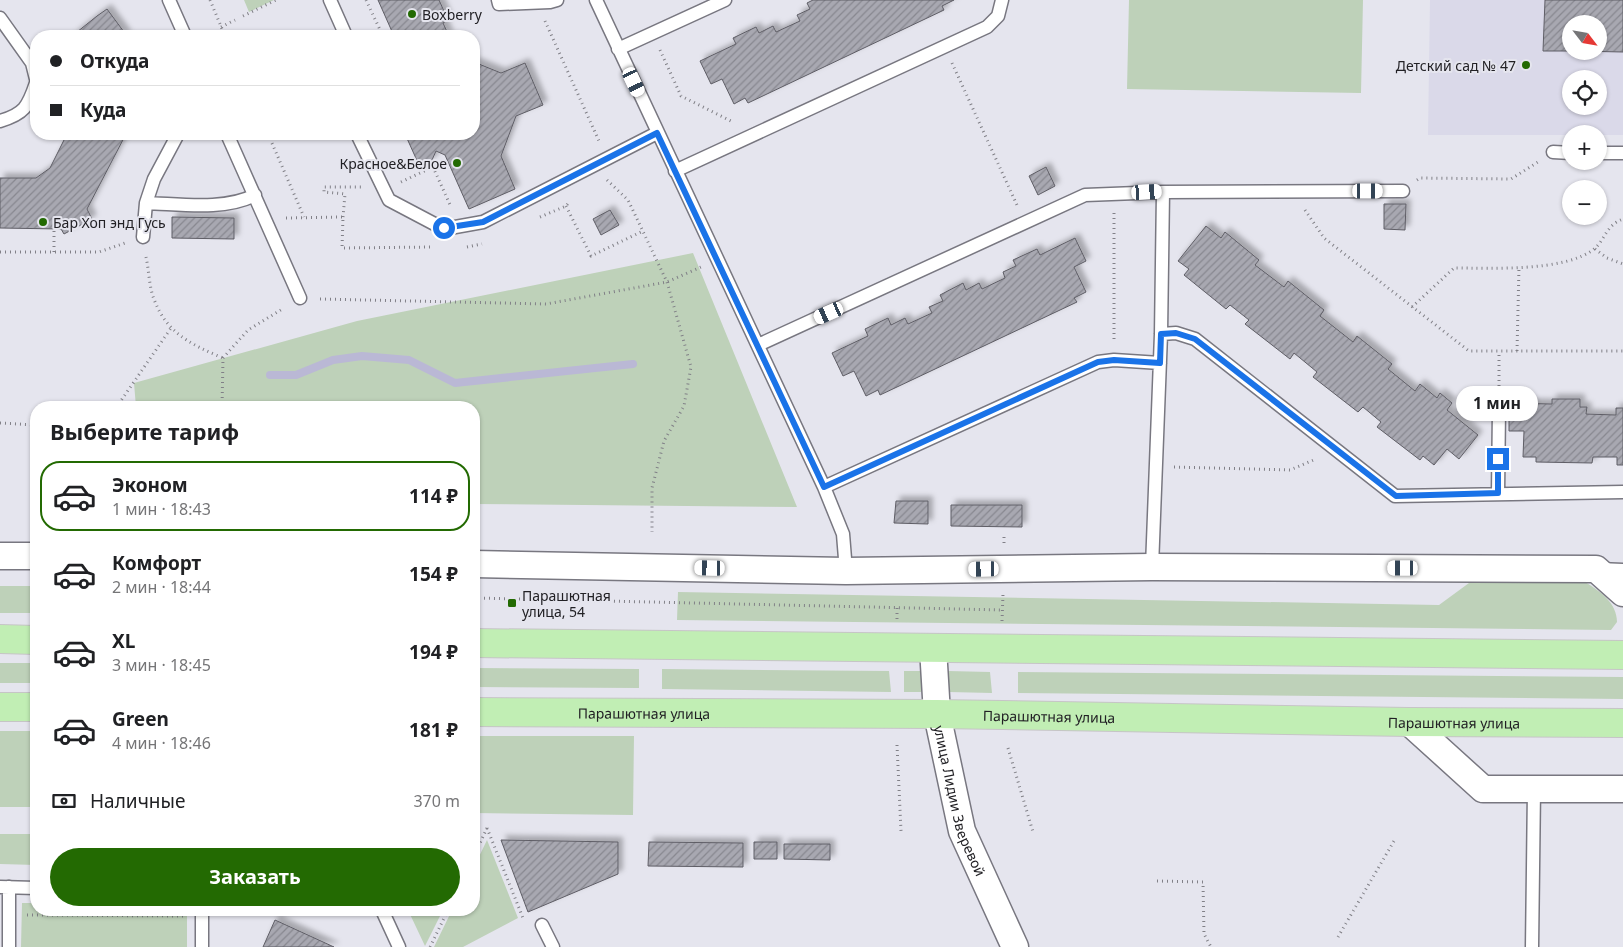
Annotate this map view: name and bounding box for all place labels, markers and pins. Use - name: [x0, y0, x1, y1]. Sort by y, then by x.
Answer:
- place label: Boxberry: [422, 5, 483, 24]
- marker: Boxberry: [406, 8, 418, 20]
- place label: Детский сад № 47: [1396, 56, 1516, 75]
- marker: Детский сад № 47: [1520, 59, 1532, 71]
- place label: Красное&Белое: [340, 154, 447, 173]
- marker: Красное&Белое: [451, 157, 463, 169]
- place label: Бар Хоп энд Гусь: [53, 213, 166, 232]
- marker: Бар Хоп энд Гусь: [37, 216, 49, 228]
- place label: Парашютная улица, 54: [522, 586, 611, 621]
- marker: Парашютная улица, 54: [506, 597, 518, 609]

